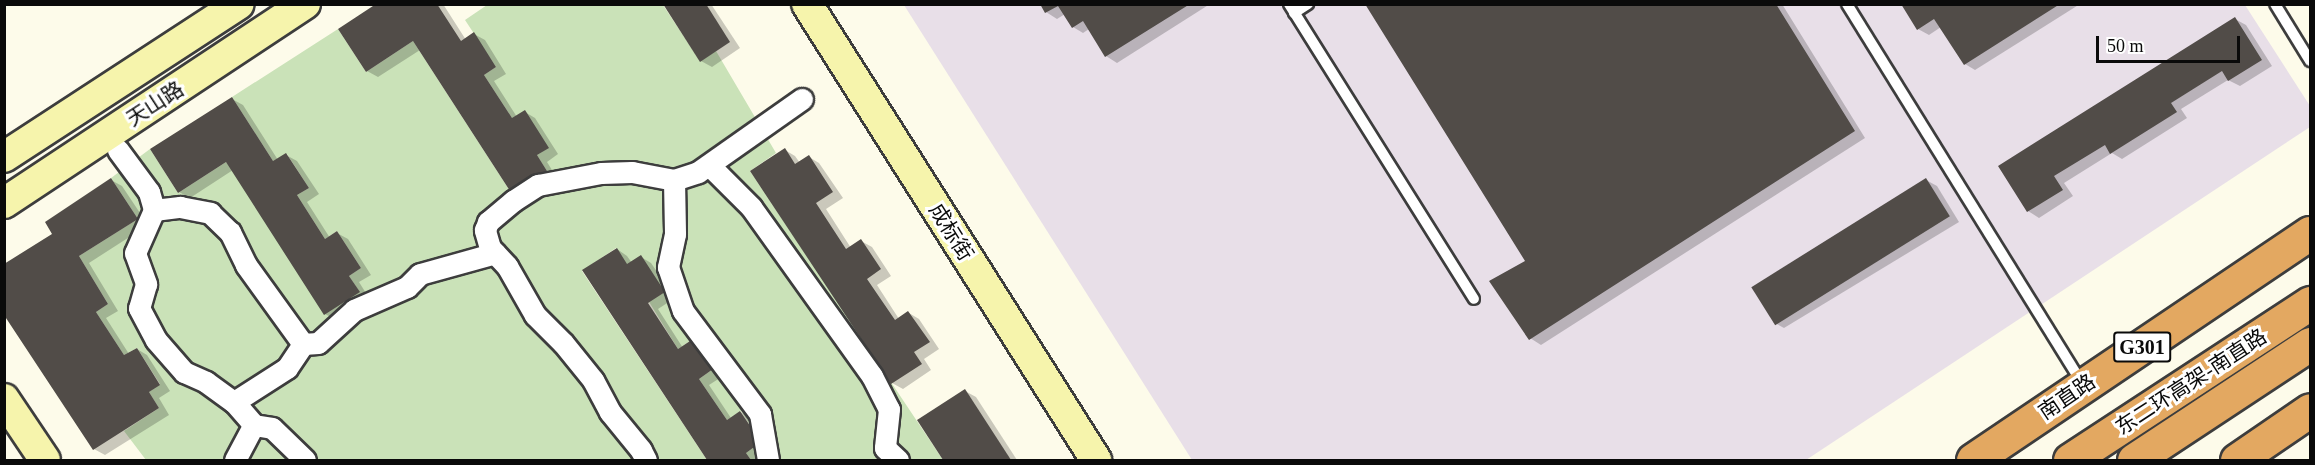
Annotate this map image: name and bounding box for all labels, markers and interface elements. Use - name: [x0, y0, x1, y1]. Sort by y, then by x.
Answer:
- scale bar: [2099, 24, 2243, 62]
- text: 50 m: [2107, 36, 2144, 56]
- street label: 天山路: [122, 76, 188, 132]
- street label: 成标街: [924, 199, 978, 265]
- street label: 东二环高架-南直路: [2111, 324, 2271, 440]
- road number: G301: [2112, 330, 2172, 364]
- street label: 南直路: [2034, 369, 2100, 425]

